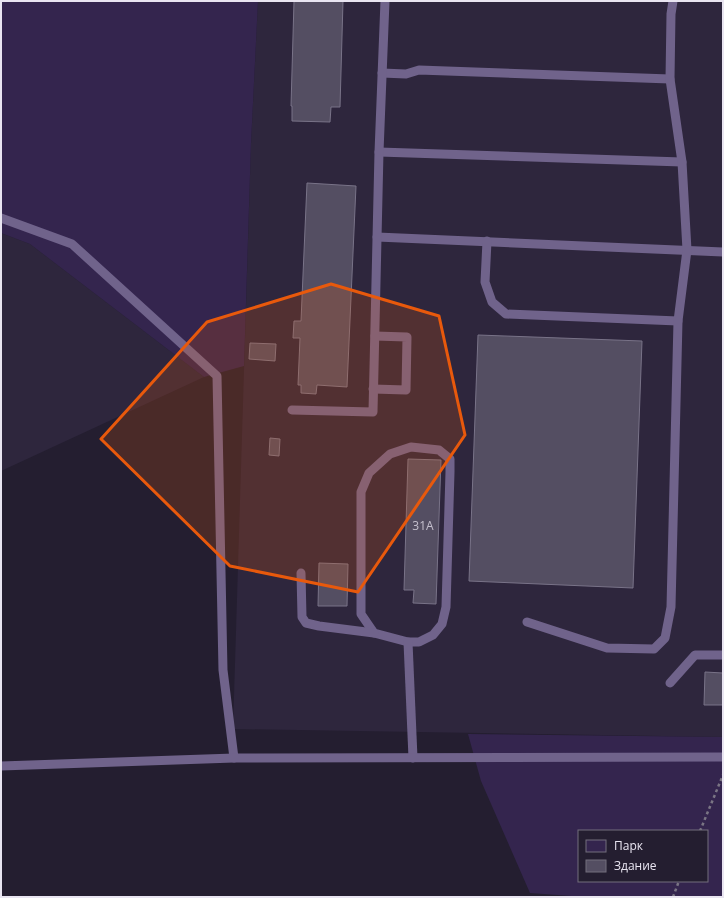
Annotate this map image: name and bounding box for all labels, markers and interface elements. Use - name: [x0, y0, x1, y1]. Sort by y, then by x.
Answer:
- house number: 31А: [412, 517, 434, 534]
- legend: [578, 830, 708, 882]
- text: Парк: [614, 837, 644, 854]
- text: Здание: [614, 857, 657, 874]

